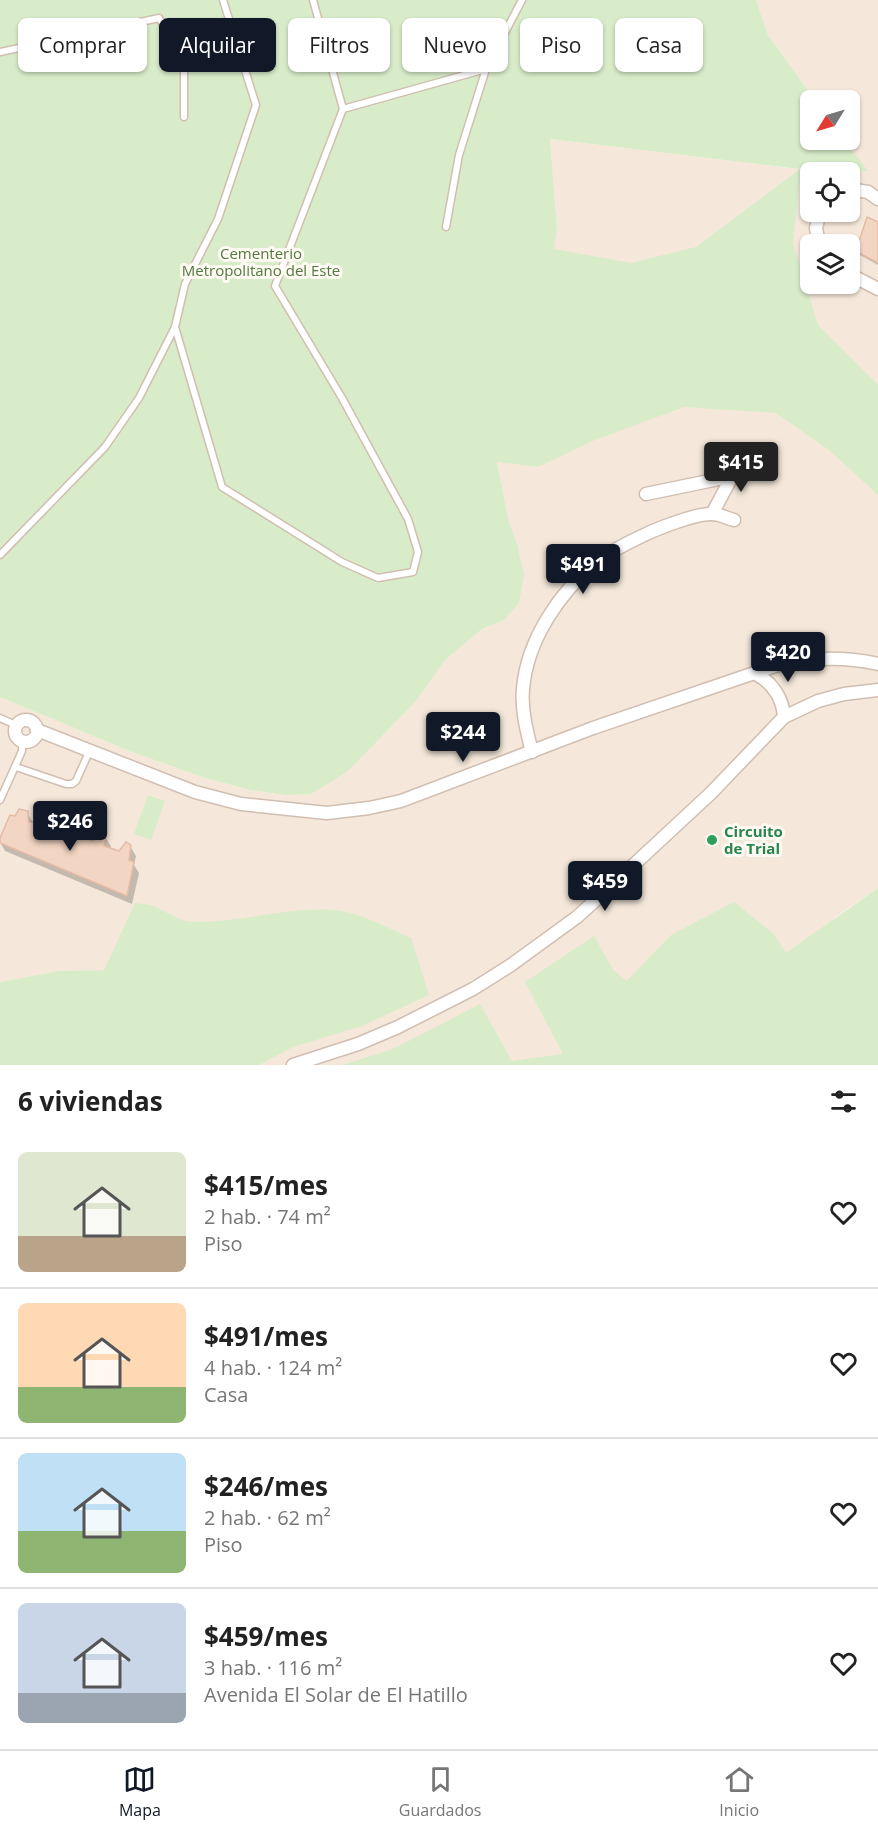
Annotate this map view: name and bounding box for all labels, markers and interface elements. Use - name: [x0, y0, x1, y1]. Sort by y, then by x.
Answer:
- chip: Comprar: [18, 18, 147, 72]
- chip: Alquilar: [159, 18, 276, 72]
- chip: Filtros: [288, 18, 390, 72]
- chip: Nuevo: [402, 18, 508, 72]
- chip: Piso: [520, 18, 603, 72]
- chip: Casa: [615, 18, 703, 72]
- north arrow: [800, 90, 860, 150]
- map controls: [800, 90, 860, 294]
- button: locate: [800, 162, 860, 222]
- button: layers: [800, 234, 860, 294]
- park label: Cementerio Metropolitano del Este: [182, 243, 340, 280]
- pin: $415: [705, 442, 777, 493]
- text: $415: [718, 448, 764, 475]
- pin: $491: [547, 544, 619, 595]
- text: $491: [560, 550, 606, 577]
- pin: $420: [752, 632, 824, 683]
- text: $420: [765, 638, 811, 665]
- pin: $244: [427, 712, 499, 763]
- text: $244: [440, 718, 486, 745]
- pin: $246: [34, 801, 106, 852]
- text: $246: [47, 807, 93, 834]
- place label: Circuito de Trial: [724, 821, 783, 858]
- marker: Circuito de Trial: [705, 833, 719, 847]
- pin: $459: [569, 861, 641, 912]
- text: $459: [582, 867, 628, 894]
- text: 6 viviendas: [18, 1083, 163, 1119]
- icon: filters: [827, 1085, 860, 1118]
- text: $415/mes: [204, 1167, 328, 1203]
- icon: home: [66, 1176, 138, 1248]
- icon: heart: [827, 1196, 860, 1229]
- text: 2 hab. · 74 m²: [204, 1203, 331, 1230]
- text: Piso: [204, 1230, 243, 1257]
- text: $491/mes: [204, 1318, 328, 1354]
- icon: home: [66, 1327, 138, 1399]
- icon: heart: [827, 1347, 860, 1380]
- text: 4 hab. · 124 m²: [204, 1354, 342, 1381]
- text: Casa: [204, 1381, 248, 1408]
- text: $246/mes: [204, 1468, 328, 1504]
- icon: home: [66, 1477, 138, 1549]
- icon: heart: [827, 1497, 860, 1530]
- text: 2 hab. · 62 m²: [204, 1504, 331, 1531]
- text: Piso: [204, 1531, 243, 1558]
- text: $459/mes: [204, 1618, 328, 1654]
- icon: home: [66, 1627, 138, 1699]
- icon: heart: [827, 1647, 860, 1680]
- text: 3 hab. · 116 m²: [204, 1654, 342, 1681]
- text: Avenida El Solar de El Hatillo: [204, 1681, 468, 1708]
- tab: Mapa: [119, 1763, 161, 1821]
- tab: Guardados: [399, 1763, 481, 1821]
- tab: Inicio: [719, 1763, 759, 1821]

